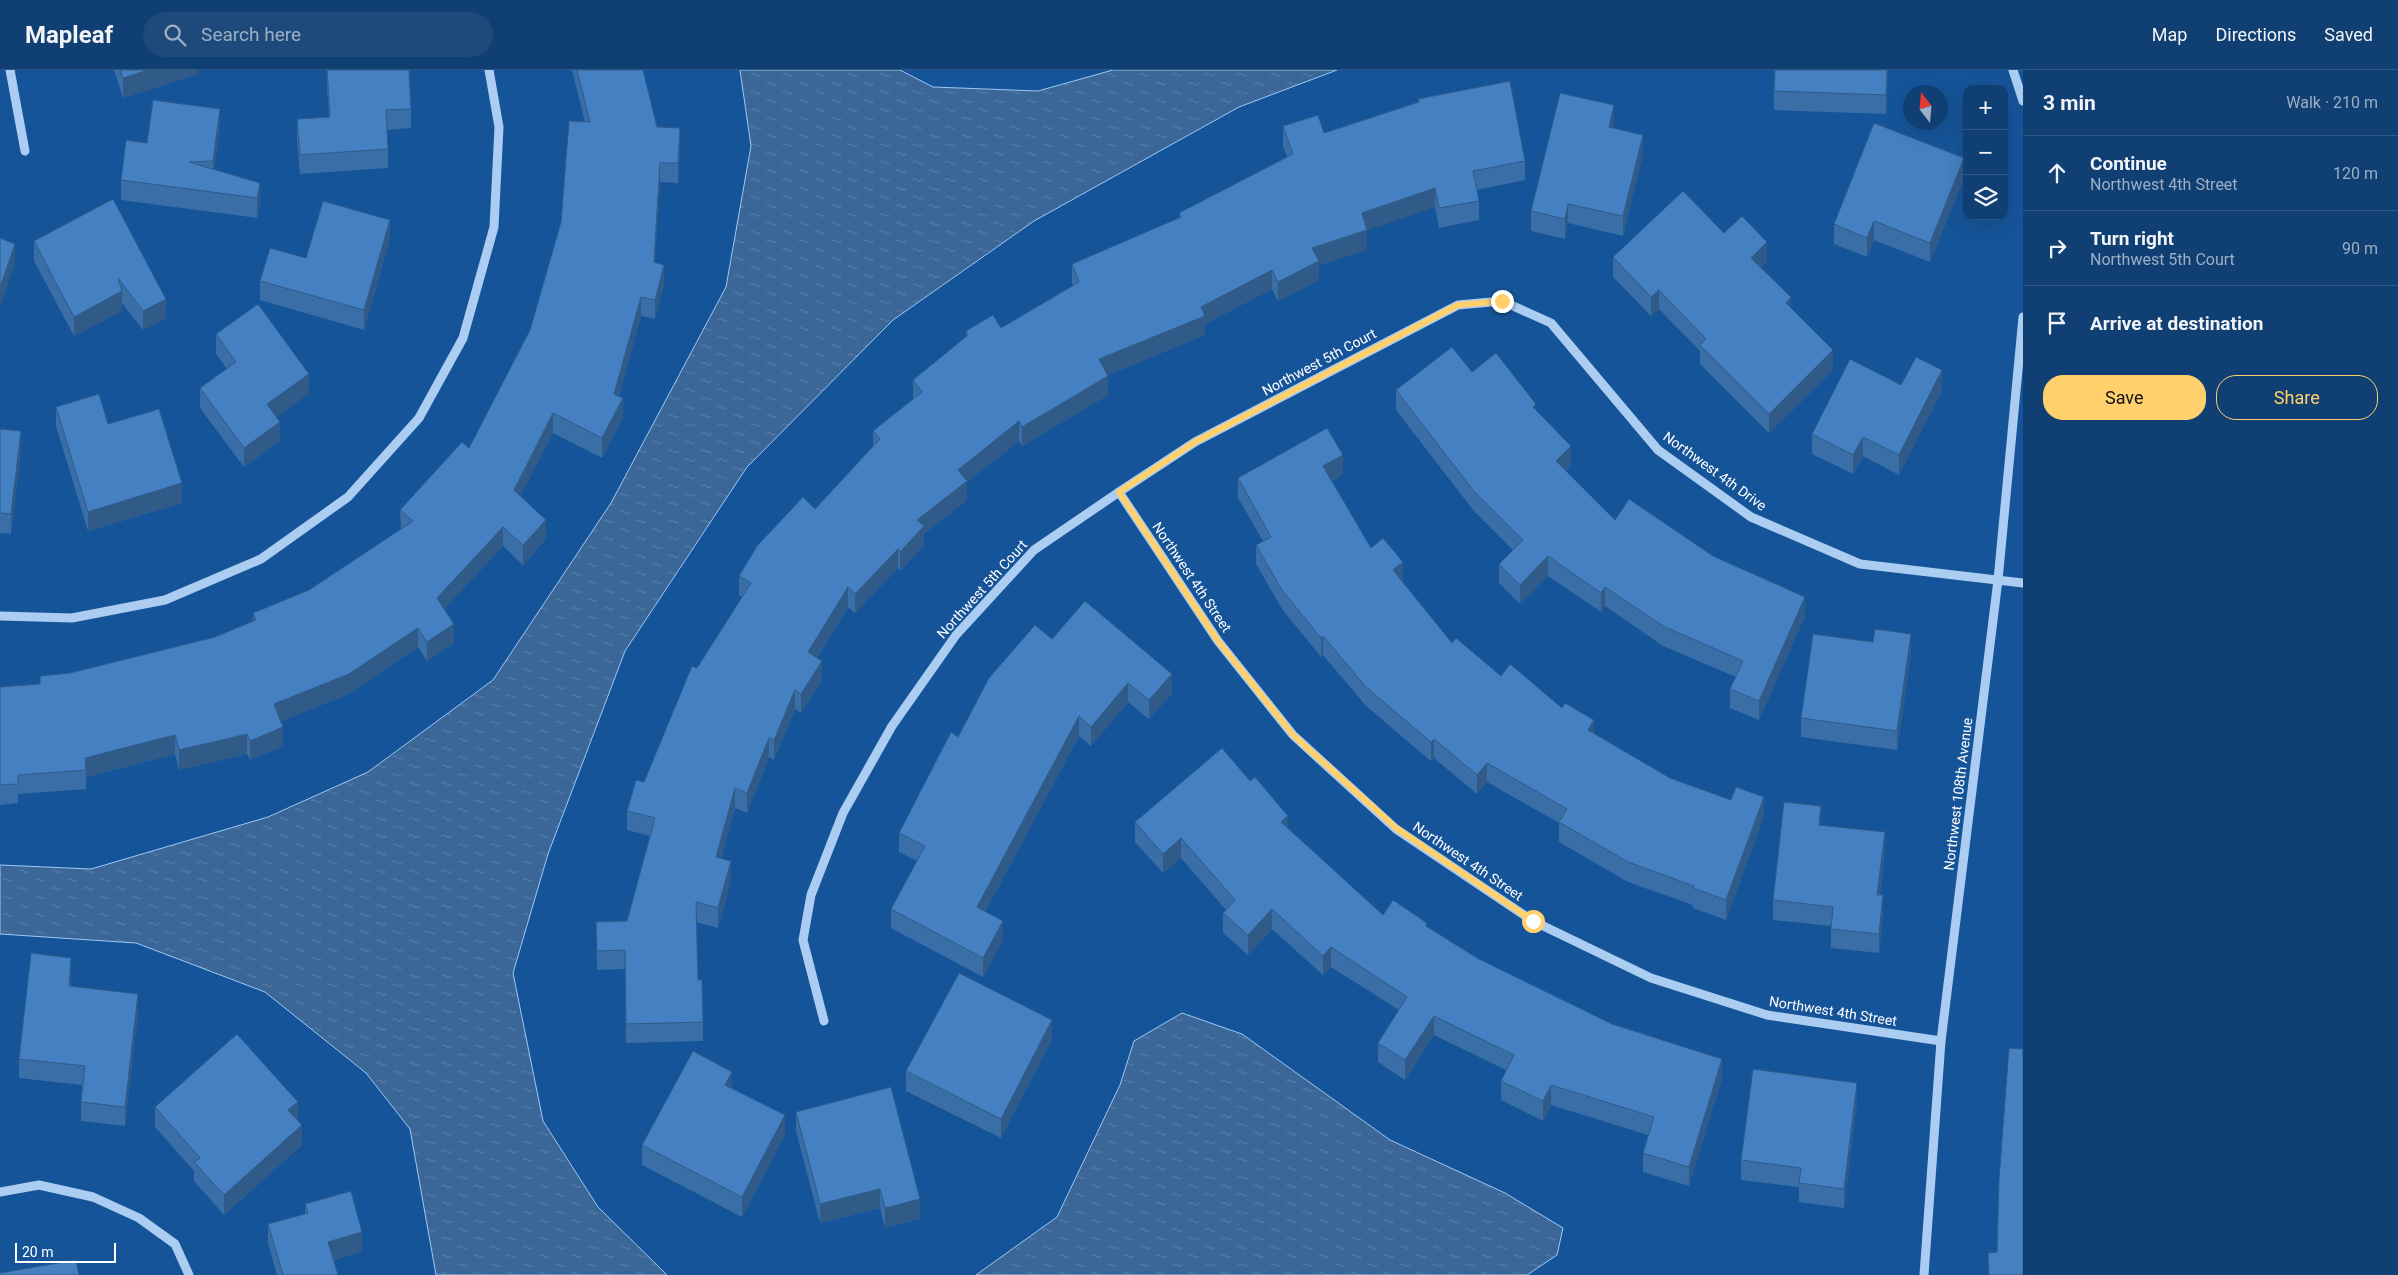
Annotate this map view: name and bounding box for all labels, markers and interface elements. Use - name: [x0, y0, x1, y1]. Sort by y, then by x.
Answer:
- search box: [143, 12, 493, 57]
- text: Mapleaf: [25, 21, 113, 49]
- icon: search: [161, 21, 189, 49]
- text: Search here: [201, 23, 301, 46]
- text: Map: [2152, 24, 2187, 45]
- text: Directions: [2215, 24, 2296, 45]
- text: Saved: [2324, 24, 2373, 45]
- north arrow: [1903, 85, 1948, 130]
- map controls: [1963, 85, 2008, 220]
- button: +: [1963, 85, 2008, 130]
- text: 3 min: [2043, 91, 2096, 115]
- text: Walk · 210 m: [2286, 93, 2378, 112]
- button: −: [1963, 130, 2008, 175]
- text: Continue: [2090, 152, 2167, 175]
- icon: ahead: [2043, 159, 2071, 187]
- text: 120 m: [2333, 164, 2378, 183]
- button: layers: [1963, 175, 2008, 220]
- text: Northwest 4th Street: [2090, 175, 2238, 194]
- text: Turn right: [2090, 227, 2174, 250]
- icon: right: [2043, 234, 2071, 262]
- text: 90 m: [2342, 239, 2378, 258]
- text: Northwest 5th Court: [2090, 250, 2235, 269]
- route end: [1491, 290, 1514, 313]
- icon: arrive: [2043, 309, 2071, 337]
- text: Arrive at destination: [2090, 312, 2263, 335]
- street label: Northwest 5th Court: [1259, 325, 1379, 399]
- button: Save: [2043, 375, 2206, 420]
- button: Share: [2216, 375, 2378, 420]
- street label: Northwest 4th Drive: [1660, 428, 1770, 514]
- street label: Northwest 4th Street: [1149, 519, 1235, 635]
- street label: Northwest 5th Court: [934, 536, 1031, 641]
- street label: Northwest 108th Avenue: [1941, 717, 1975, 871]
- street label: Northwest 4th Street: [1410, 818, 1526, 904]
- route start: [1522, 910, 1545, 933]
- street label: Northwest 4th Street: [1768, 993, 1898, 1029]
- scale bar: [15, 1240, 116, 1263]
- text: 20 m: [22, 1244, 54, 1260]

